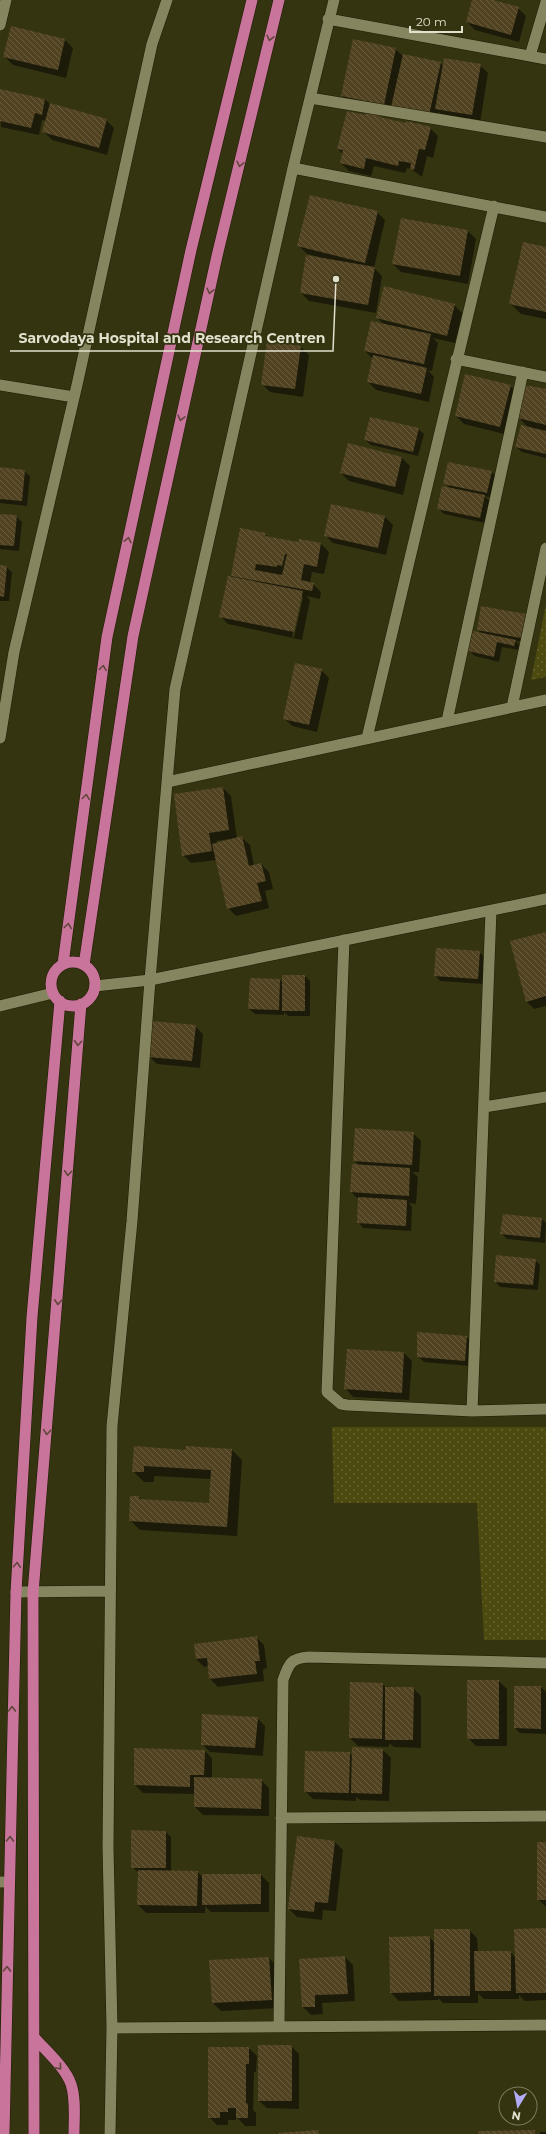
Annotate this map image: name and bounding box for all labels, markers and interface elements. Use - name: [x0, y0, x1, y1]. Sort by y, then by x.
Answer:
- scale bar: [410, 8, 462, 34]
- text: 20 m: [416, 14, 447, 29]
- one-way arrow: [267, 35, 275, 41]
- one-way arrow: [236, 161, 244, 167]
- one-way arrow: [206, 288, 214, 294]
- callout: Sarvodaya Hospital and Research Centren: [10, 325, 333, 351]
- text: Sarvodaya Hospital and Research Centren: [19, 329, 325, 347]
- one-way arrow: [178, 414, 186, 421]
- one-way arrow: [123, 537, 131, 544]
- one-way arrow: [98, 665, 107, 671]
- one-way arrow: [81, 794, 90, 800]
- one-way arrow: [64, 923, 73, 929]
- one-way arrow: [73, 1040, 82, 1046]
- one-way arrow: [63, 1170, 72, 1176]
- one-way arrow: [53, 1299, 62, 1306]
- one-way arrow: [43, 1429, 52, 1435]
- one-way arrow: [13, 1562, 22, 1568]
- one-way arrow: [8, 1706, 17, 1712]
- one-way arrow: [6, 1836, 14, 1842]
- one-way arrow: [3, 1966, 11, 1972]
- one-way arrow: [55, 2062, 62, 2069]
- north arrow: [498, 2086, 538, 2126]
- text: N: [511, 2108, 522, 2124]

